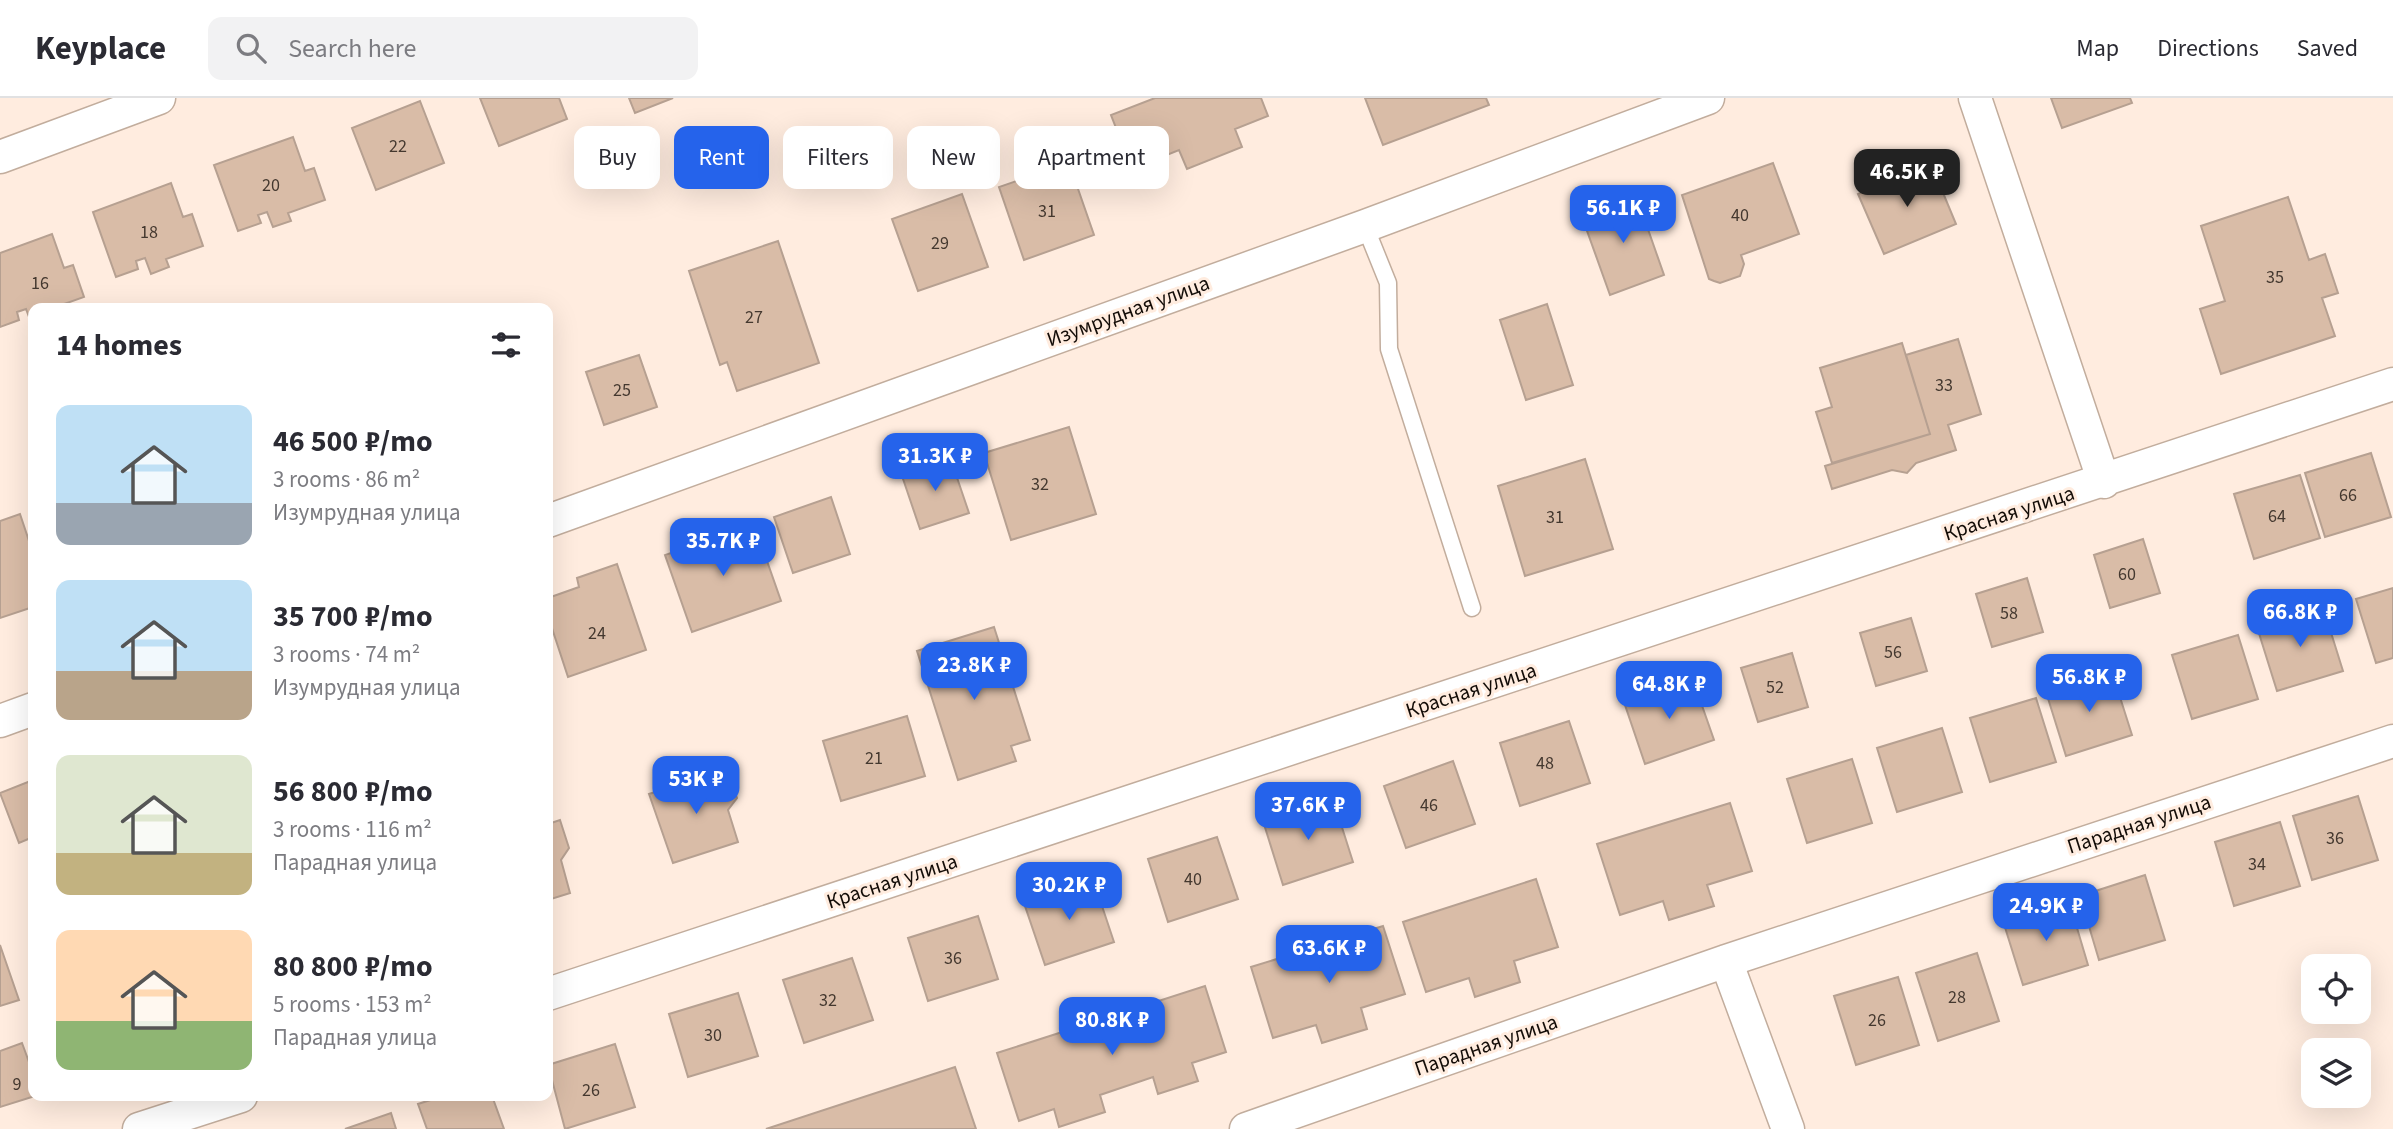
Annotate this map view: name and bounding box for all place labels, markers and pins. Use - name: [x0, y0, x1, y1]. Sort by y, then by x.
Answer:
- pin: 46.5K ₽: [1842, 150, 1972, 209]
- pin: 56.1K ₽: [1558, 186, 1688, 245]
- pin: 31.3K ₽: [870, 434, 1000, 493]
- pin: 35.7K ₽: [658, 518, 788, 578]
- pin: 66.8K ₽: [2235, 589, 2365, 649]
- pin: 23.8K ₽: [909, 642, 1039, 702]
- pin: 56.8K ₽: [2024, 654, 2154, 714]
- pin: 64.8K ₽: [1604, 662, 1734, 721]
- pin: 53K ₽: [647, 756, 745, 816]
- pin: 37.6K ₽: [1243, 782, 1373, 842]
- pin: 30.2K ₽: [1004, 862, 1134, 922]
- pin: 24.9K ₽: [1981, 884, 2111, 943]
- pin: 63.6K ₽: [1264, 926, 1394, 985]
- pin: 80.8K ₽: [1047, 998, 1177, 1057]

